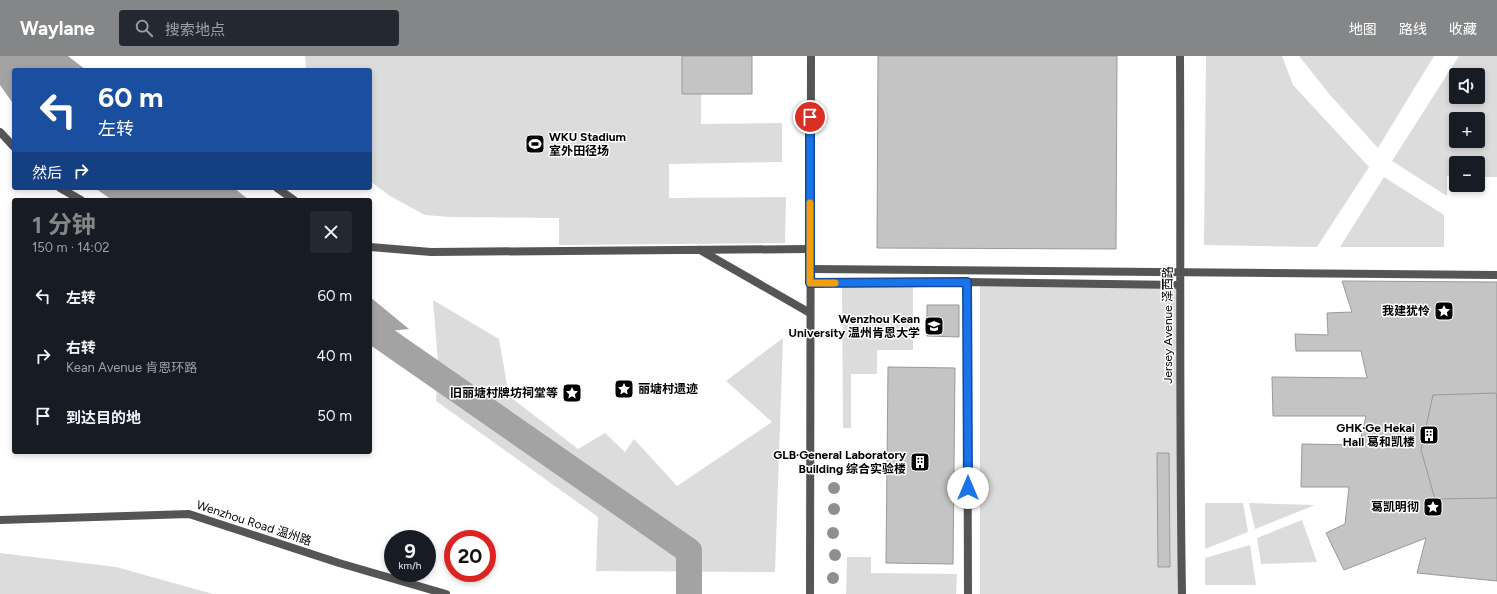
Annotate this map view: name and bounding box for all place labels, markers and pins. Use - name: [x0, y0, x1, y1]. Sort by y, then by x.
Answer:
- pin: [793, 100, 827, 134]
- place label: WKU Stadium 室外田径场: [549, 130, 626, 158]
- sports icon: WKU Stadium 室外田径场: [524, 133, 546, 155]
- place icon: 我建犹怜: [1433, 300, 1455, 322]
- place label: 我建犹怜: [1382, 304, 1430, 318]
- place label: Wenzhou Kean University 温州肯恩大学: [789, 312, 920, 340]
- school or university icon: Wenzhou Kean University 温州肯恩大学: [923, 315, 945, 337]
- place icon: 丽塘村遗迹: [613, 378, 635, 400]
- place icon: 旧丽塘村牌坊祠堂等: [561, 382, 583, 404]
- place label: 丽塘村遗迹: [638, 382, 698, 396]
- place label: 旧丽塘村牌坊祠堂等: [450, 386, 558, 400]
- place label: GHK·Ge Hekai Hall 葛和凯楼: [1336, 421, 1415, 449]
- building icon: GHK·Ge Hekai Hall 葛和凯楼: [1418, 424, 1440, 446]
- place label: GLB·General Laboratory Building 综合实验楼: [773, 448, 906, 476]
- building icon: GLB·General Laboratory Building 综合实验楼: [909, 451, 931, 473]
- place icon: 葛凯明彻: [1422, 496, 1444, 518]
- place label: 葛凯明彻: [1371, 500, 1419, 514]

